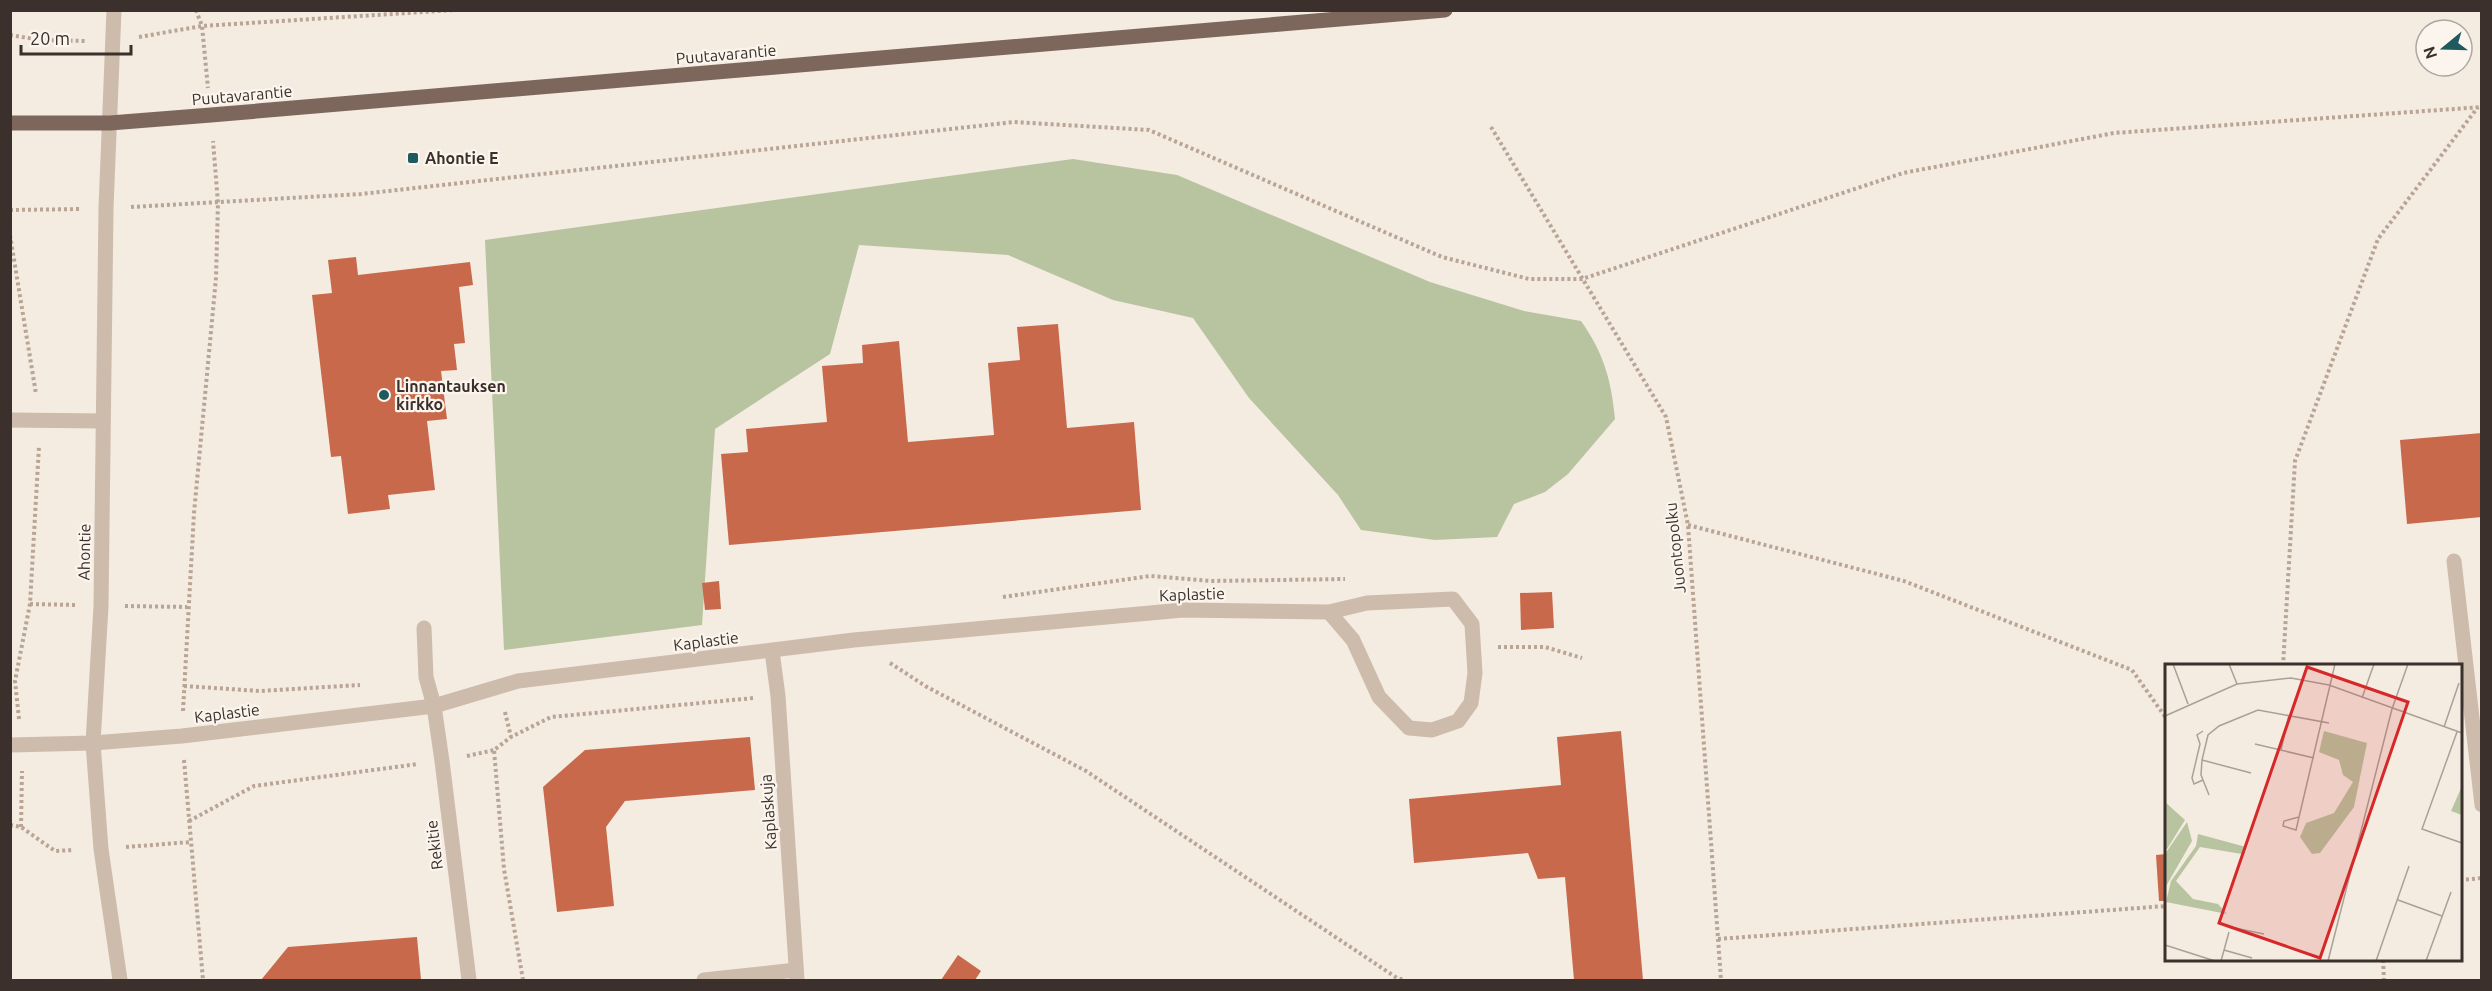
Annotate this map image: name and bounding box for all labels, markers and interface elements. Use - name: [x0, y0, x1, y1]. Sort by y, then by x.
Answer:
- scale bar: [21, 18, 130, 56]
- north arrow: [2414, 18, 2474, 78]
- text: 20 m: [30, 28, 70, 48]
- street label: Puutavarantie: [675, 41, 777, 67]
- text: N: [2419, 44, 2440, 61]
- street label: Puutavarantie: [191, 82, 293, 108]
- place label: Ahontie E: [425, 149, 498, 167]
- marker: Ahontie E: [406, 151, 420, 165]
- place label: Linnantauksen kirkko: [396, 377, 506, 413]
- marker: Linnantauksen kirkko: [377, 388, 391, 402]
- street label: Juontopolku: [1661, 502, 1689, 594]
- street label: Ahontie: [75, 523, 93, 581]
- street label: Kaplastie: [1159, 584, 1225, 604]
- street label: Kaplastie: [672, 628, 740, 654]
- inset map: [2165, 664, 2462, 961]
- street label: Kaplastie: [193, 700, 261, 726]
- street label: Kaplaskuja: [756, 773, 780, 851]
- street label: Rekitie: [422, 819, 446, 871]

